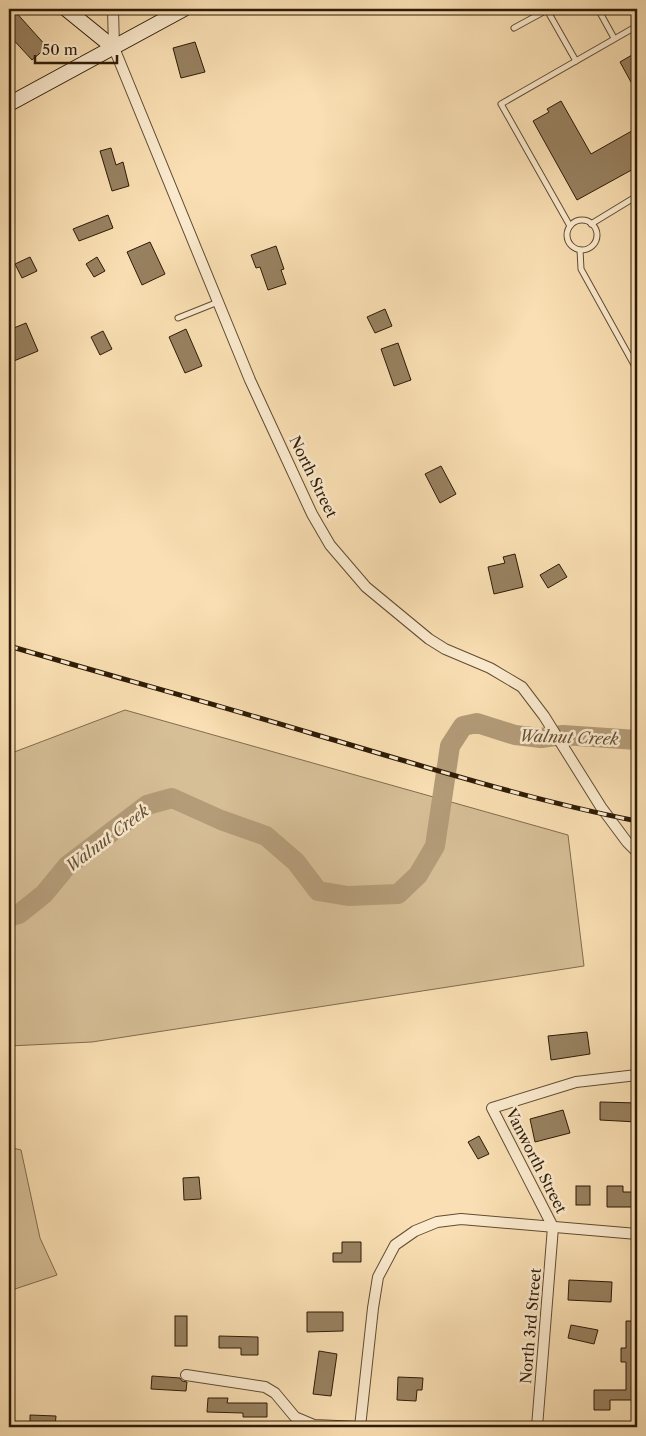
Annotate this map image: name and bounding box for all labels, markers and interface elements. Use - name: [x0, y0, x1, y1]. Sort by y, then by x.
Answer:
- scale bar: [35, 32, 118, 64]
- text: 50 m: [42, 40, 78, 59]
- street label: North Street: [285, 433, 342, 521]
- water label: Walnut Creek: [519, 725, 620, 749]
- water label: Walnut Creek: [61, 800, 153, 876]
- street label: Vanworth Street: [501, 1104, 571, 1217]
- street label: North 3rd Street: [516, 1267, 545, 1385]

